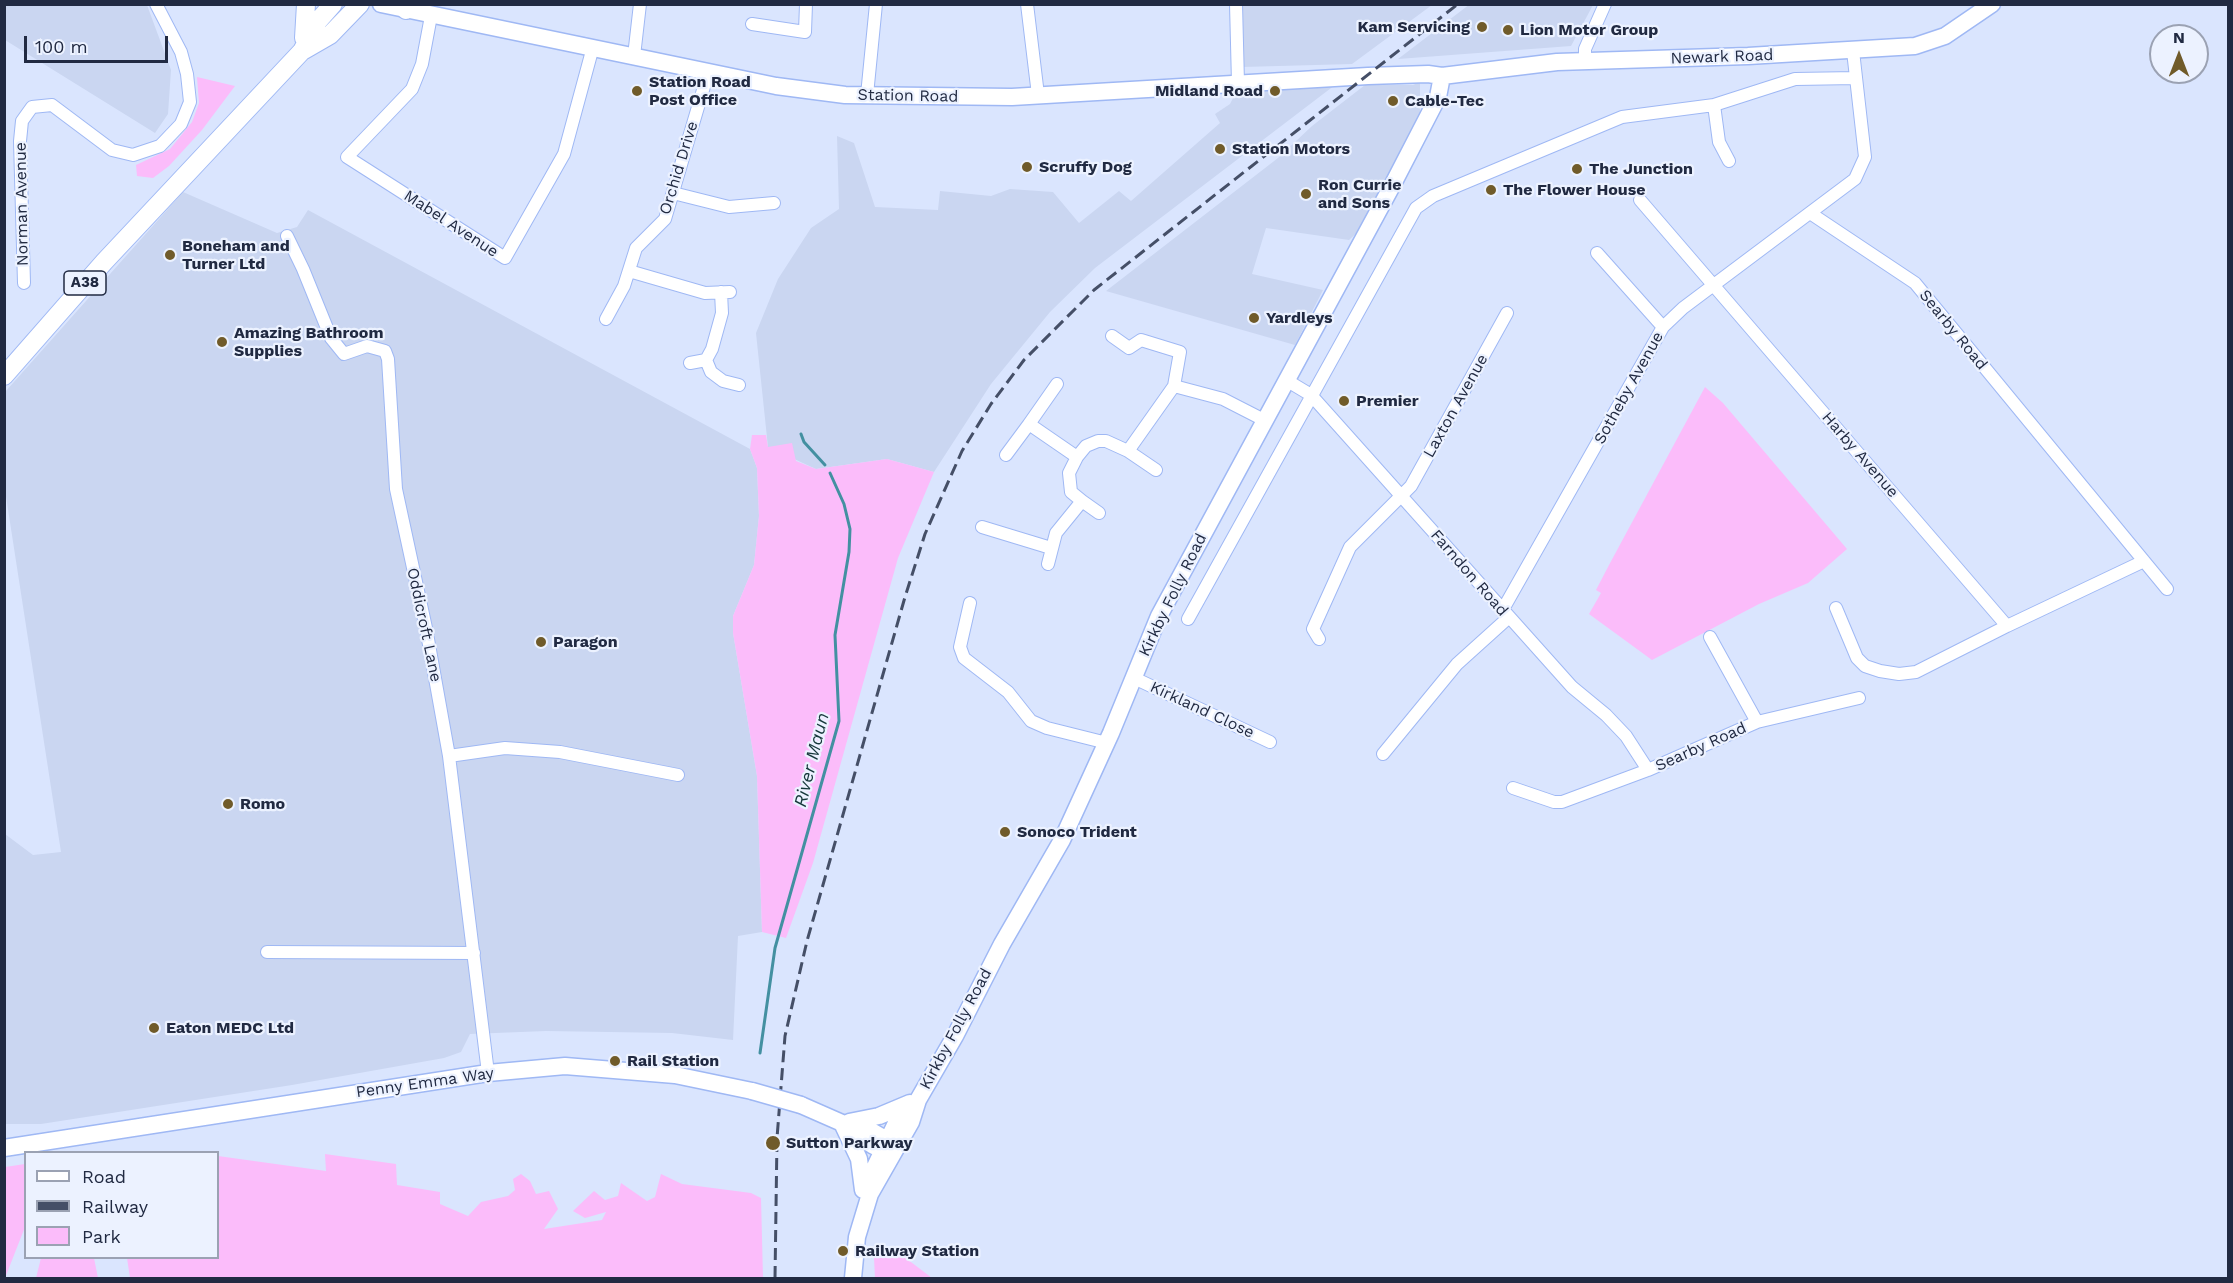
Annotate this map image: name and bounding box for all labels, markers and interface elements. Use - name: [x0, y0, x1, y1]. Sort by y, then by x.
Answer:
- place label: Kam Servicing: [1357, 17, 1470, 37]
- marker: Kam Servicing: [1475, 20, 1489, 34]
- place label: Lion Motor Group: [1520, 20, 1658, 40]
- marker: Lion Motor Group: [1501, 23, 1515, 37]
- scale bar: [27, 24, 171, 62]
- north arrow: [2149, 24, 2209, 84]
- text: N: [2173, 28, 2185, 47]
- text: 100 m: [35, 36, 88, 57]
- street label: Newark Road: [1670, 46, 1774, 68]
- place label: Station Road Post Office: [649, 72, 751, 110]
- place label: Midland Road: [1155, 81, 1263, 101]
- marker: Station Road Post Office: [630, 84, 644, 98]
- marker: Midland Road: [1268, 84, 1282, 98]
- street label: Station Road: [858, 86, 958, 106]
- place label: Cable-Tec: [1405, 91, 1484, 111]
- marker: Cable-Tec: [1386, 94, 1400, 108]
- street label: Orchid Drive: [656, 119, 702, 217]
- place label: Station Motors: [1232, 139, 1350, 159]
- street label: Norman Avenue: [11, 142, 33, 266]
- marker: Station Motors: [1213, 142, 1227, 156]
- place label: Scruffy Dog: [1039, 157, 1132, 177]
- place label: The Junction: [1589, 159, 1693, 179]
- marker: Scruffy Dog: [1020, 160, 1034, 174]
- marker: The Junction: [1570, 162, 1584, 176]
- place label: Ron Currie and Sons: [1318, 175, 1401, 213]
- place label: The Flower House: [1503, 180, 1645, 200]
- marker: The Flower House: [1484, 183, 1498, 197]
- street label: Mabel Avenue: [400, 186, 502, 262]
- marker: Ron Currie and Sons: [1299, 187, 1313, 201]
- place label: Boneham and Turner Ltd: [182, 236, 290, 274]
- marker: Boneham and Turner Ltd: [163, 248, 177, 262]
- road number: A38: [64, 271, 106, 295]
- street label: Searby Road: [1915, 286, 1991, 374]
- place label: Yardleys: [1266, 308, 1333, 328]
- marker: Yardleys: [1247, 311, 1261, 325]
- place label: Amazing Bathroom Supplies: [234, 323, 384, 361]
- street label: Sotheby Avenue: [1590, 328, 1668, 448]
- marker: Amazing Bathroom Supplies: [215, 335, 229, 349]
- street label: Laxton Avenue: [1420, 351, 1492, 461]
- place label: Premier: [1356, 391, 1419, 411]
- marker: Premier: [1337, 394, 1351, 408]
- street label: Harby Avenue: [1818, 408, 1902, 502]
- street label: Farndon Road: [1426, 526, 1512, 620]
- street label: Kirkby Folly Road: [1135, 530, 1211, 660]
- street label: Oddicroft Lane: [403, 566, 445, 684]
- place label: Paragon: [553, 632, 618, 652]
- marker: Paragon: [534, 635, 548, 649]
- street label: Kirkland Close: [1147, 677, 1257, 743]
- water label: River Maun: [790, 711, 834, 809]
- street label: Searby Road: [1652, 718, 1750, 776]
- place label: Romo: [240, 794, 285, 814]
- marker: Romo: [221, 797, 235, 811]
- place label: Sonoco Trident: [1017, 822, 1137, 842]
- marker: Sonoco Trident: [998, 825, 1012, 839]
- street label: Kirkby Folly Road: [916, 965, 996, 1093]
- place label: Eaton MEDC Ltd: [166, 1018, 294, 1038]
- marker: Eaton MEDC Ltd: [147, 1021, 161, 1035]
- place label: Rail Station: [627, 1051, 719, 1071]
- marker: Rail Station: [608, 1054, 622, 1068]
- street label: Penny Emma Way: [355, 1064, 495, 1102]
- place label: Sutton Parkway: [786, 1133, 913, 1153]
- marker: Sutton Parkway: [764, 1134, 782, 1152]
- legend: [24, 1151, 219, 1259]
- text: Road: [82, 1166, 126, 1187]
- text: Railway: [82, 1196, 148, 1217]
- text: Park: [82, 1226, 121, 1247]
- place label: Railway Station: [855, 1241, 979, 1261]
- marker: Railway Station: [836, 1244, 850, 1258]

